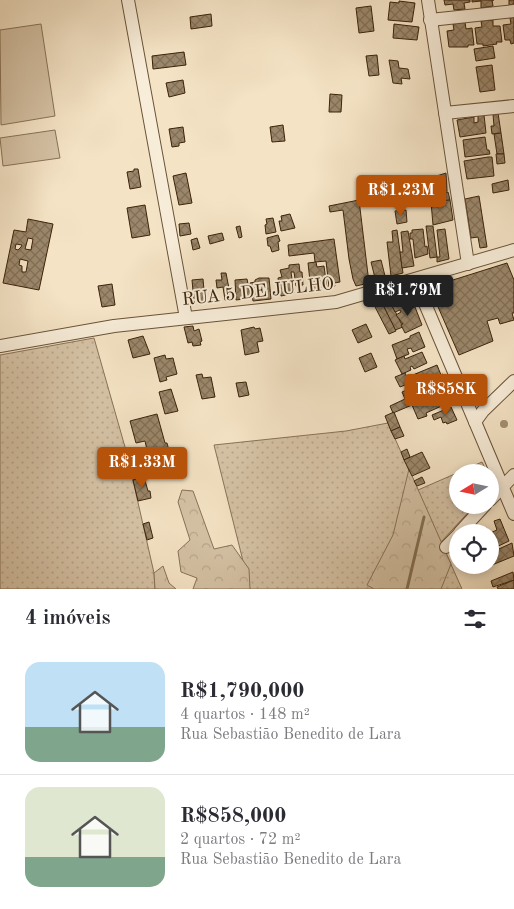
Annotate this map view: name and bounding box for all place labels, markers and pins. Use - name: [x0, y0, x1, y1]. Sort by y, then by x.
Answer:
- pin: R$1.23M: [355, 174, 447, 217]
- pin: R$1.79M: [362, 274, 454, 317]
- pin: R$858K: [405, 374, 487, 416]
- pin: R$1.33M: [96, 446, 188, 489]

